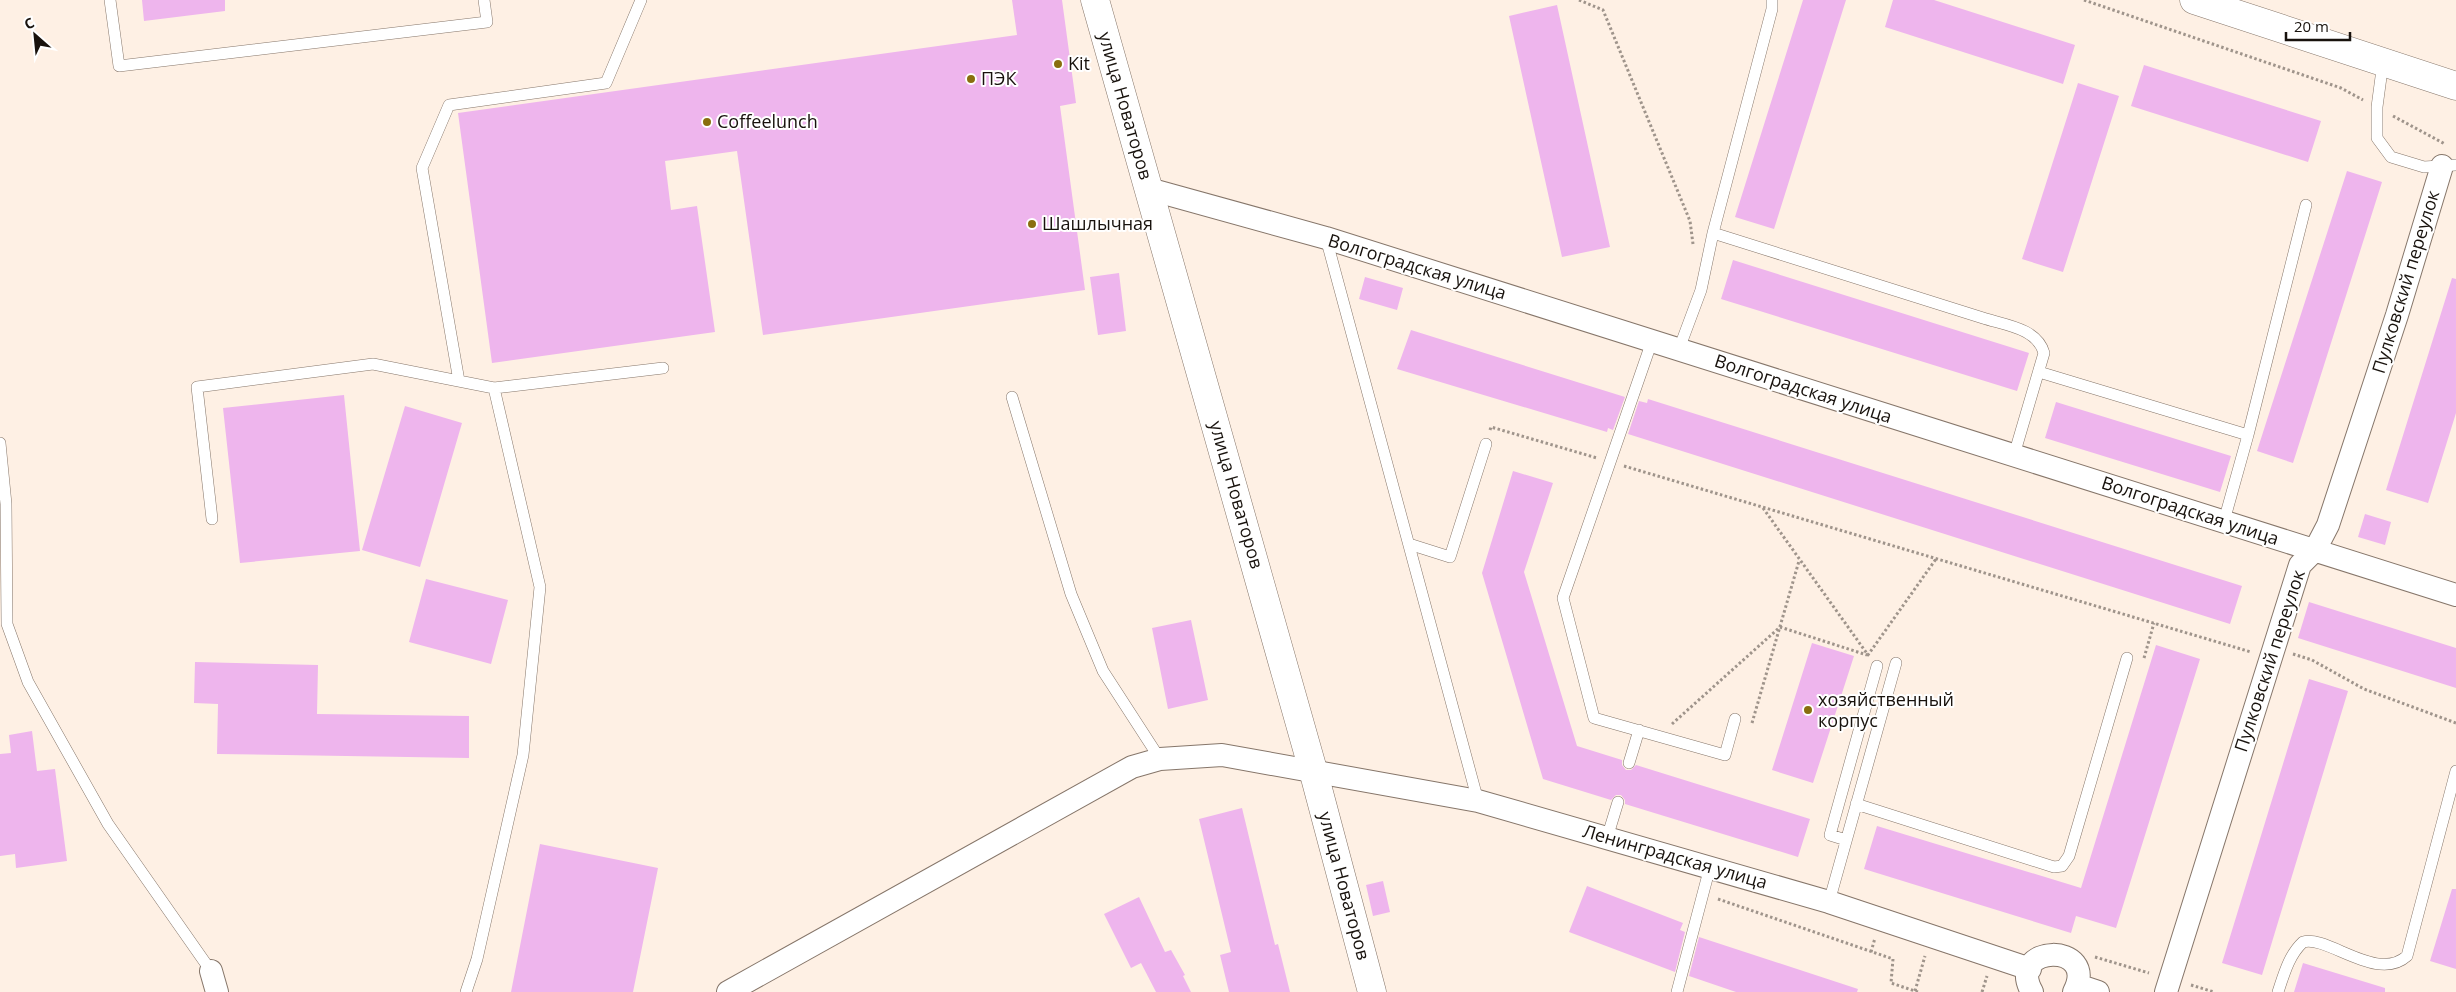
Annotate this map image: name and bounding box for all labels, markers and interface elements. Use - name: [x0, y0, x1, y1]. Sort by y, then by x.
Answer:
- north arrow: [10, 10, 60, 60]
- scale bar: [2286, 10, 2350, 42]
- text: С: [21, 12, 37, 33]
- text: 20 m: [2294, 16, 2329, 36]
- street label: улица Новаторов: [1093, 29, 1159, 182]
- place label: Kit: [1068, 51, 1090, 75]
- marker: Kit: [1052, 58, 1064, 70]
- place label: ПЭК: [981, 66, 1016, 90]
- marker: ПЭК: [965, 73, 977, 85]
- place label: Coffeelunch: [717, 109, 818, 133]
- marker: Coffeelunch: [701, 116, 713, 128]
- street label: Пулковский переулок: [2366, 187, 2445, 376]
- place label: Шашлычная: [1042, 211, 1153, 235]
- marker: Шашлычная: [1026, 218, 1038, 230]
- street label: Волгоградская улица: [1325, 228, 1509, 305]
- street label: Волгоградская улица: [1712, 348, 1895, 428]
- street label: улица Новаторов: [1204, 418, 1270, 571]
- street label: Волгоградская улица: [2099, 470, 2282, 550]
- street label: Пулковский переулок: [2228, 566, 2310, 755]
- place label: хозяйственный корпус: [1818, 687, 1954, 732]
- marker: хозяйственный корпус: [1802, 704, 1814, 716]
- street label: улица Новаторов: [1314, 809, 1376, 963]
- street label: Ленинградская улица: [1580, 818, 1770, 894]

